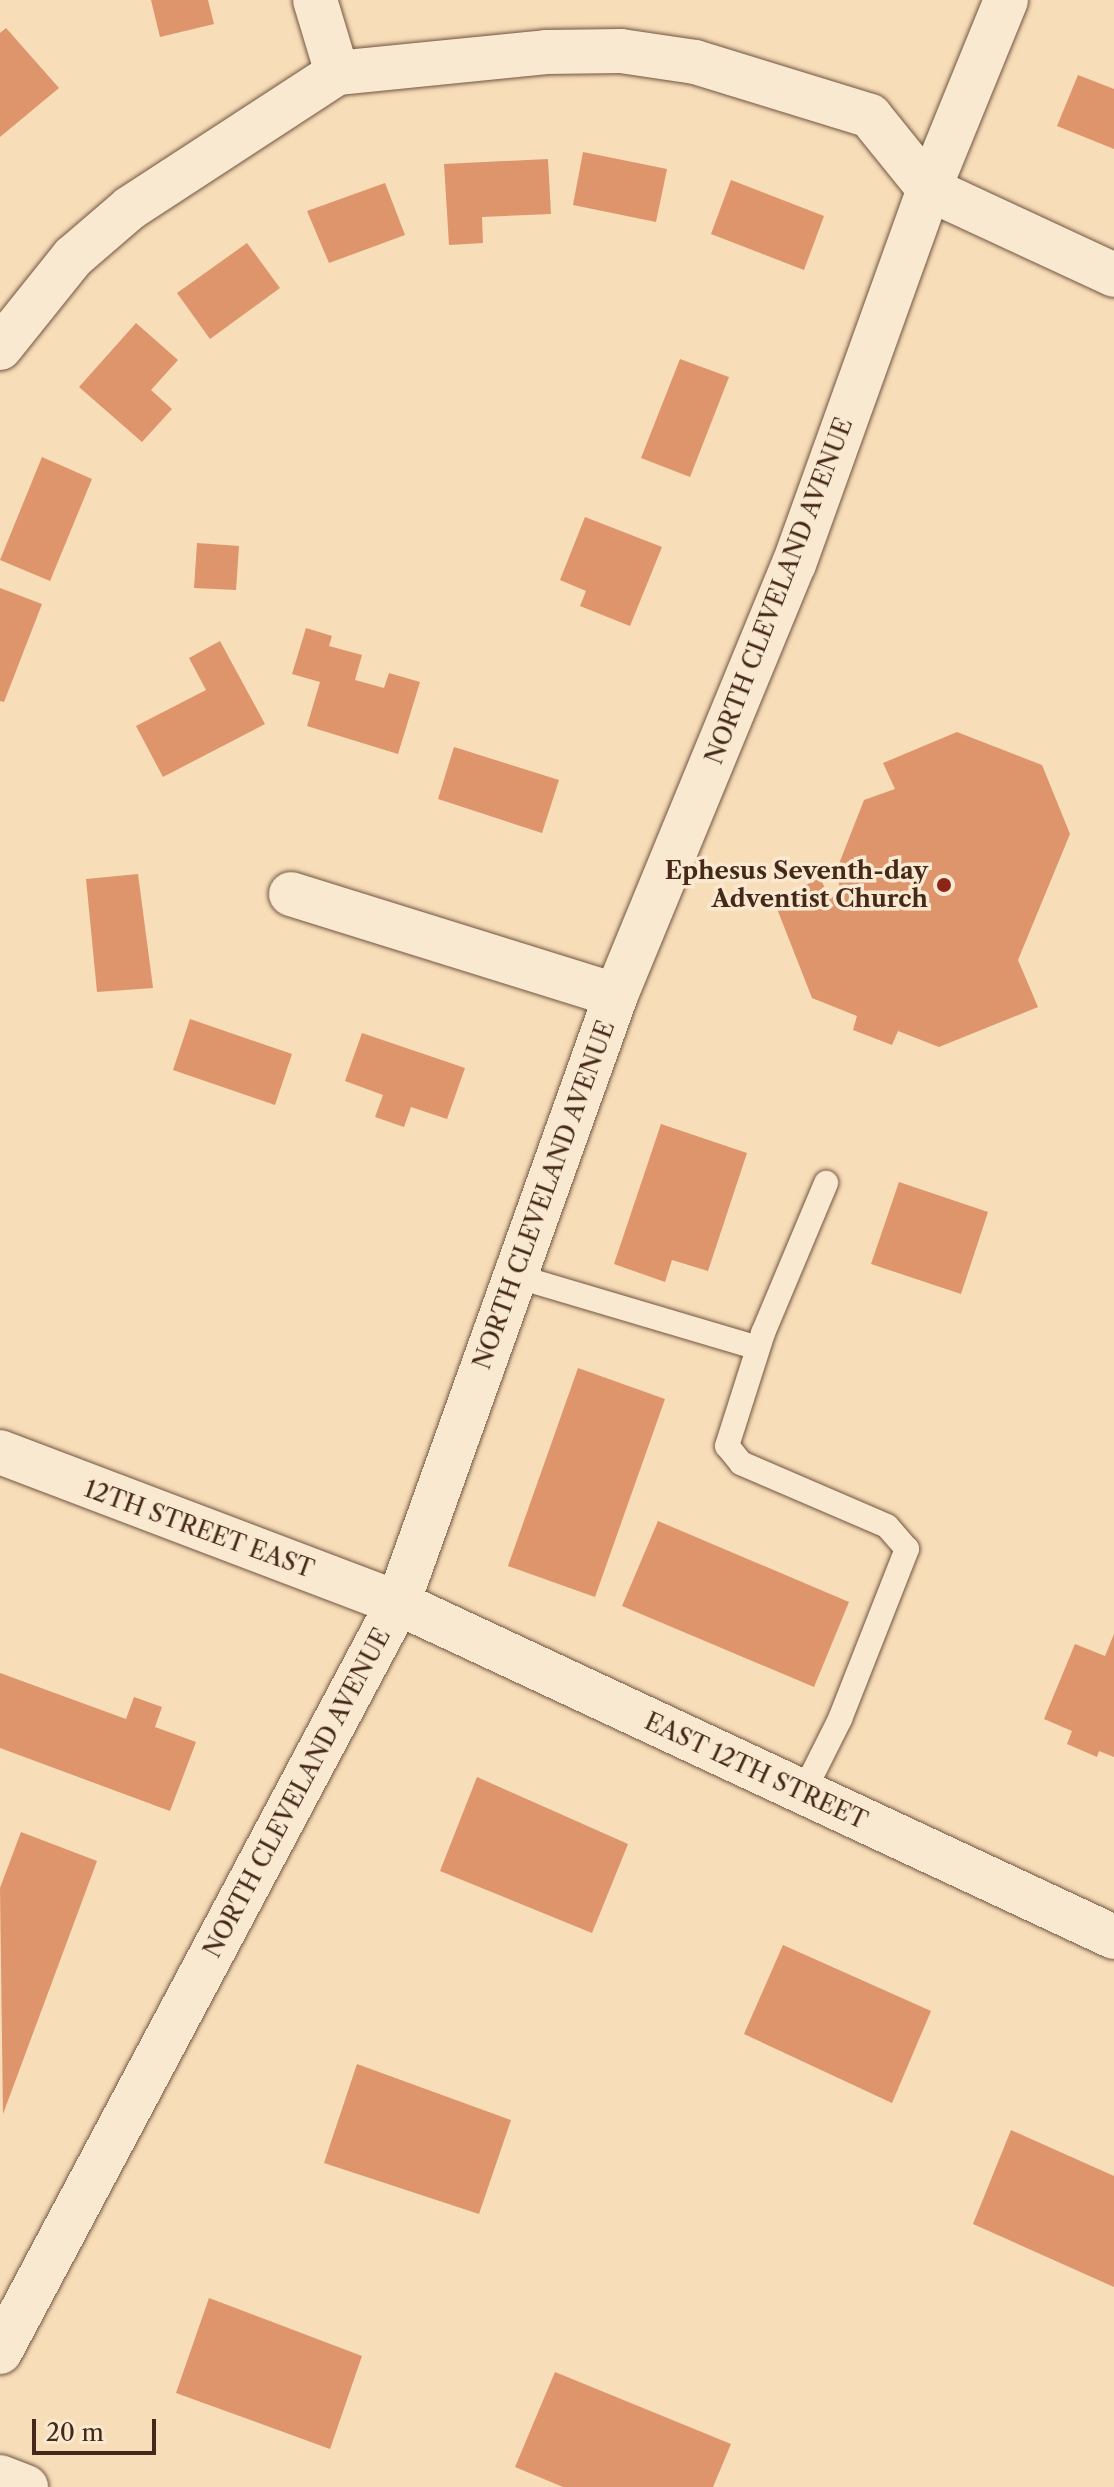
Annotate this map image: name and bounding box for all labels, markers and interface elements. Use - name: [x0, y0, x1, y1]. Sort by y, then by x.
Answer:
- street label: NORTH CLEVELAND AVENUE: [699, 413, 859, 769]
- place label: Ephesus Seventh-day Adventist Church: [665, 857, 928, 913]
- marker: Ephesus Seventh-day Adventist Church: [935, 876, 953, 894]
- street label: NORTH CLEVELAND AVENUE: [467, 1016, 621, 1374]
- street label: 12TH STREET EAST: [80, 1474, 318, 1584]
- street label: NORTH CLEVELAND AVENUE: [197, 1623, 397, 1963]
- street label: EAST 12TH STREET: [640, 1707, 872, 1835]
- scale bar: [36, 2403, 160, 2453]
- text: 20 m: [46, 2418, 104, 2447]

